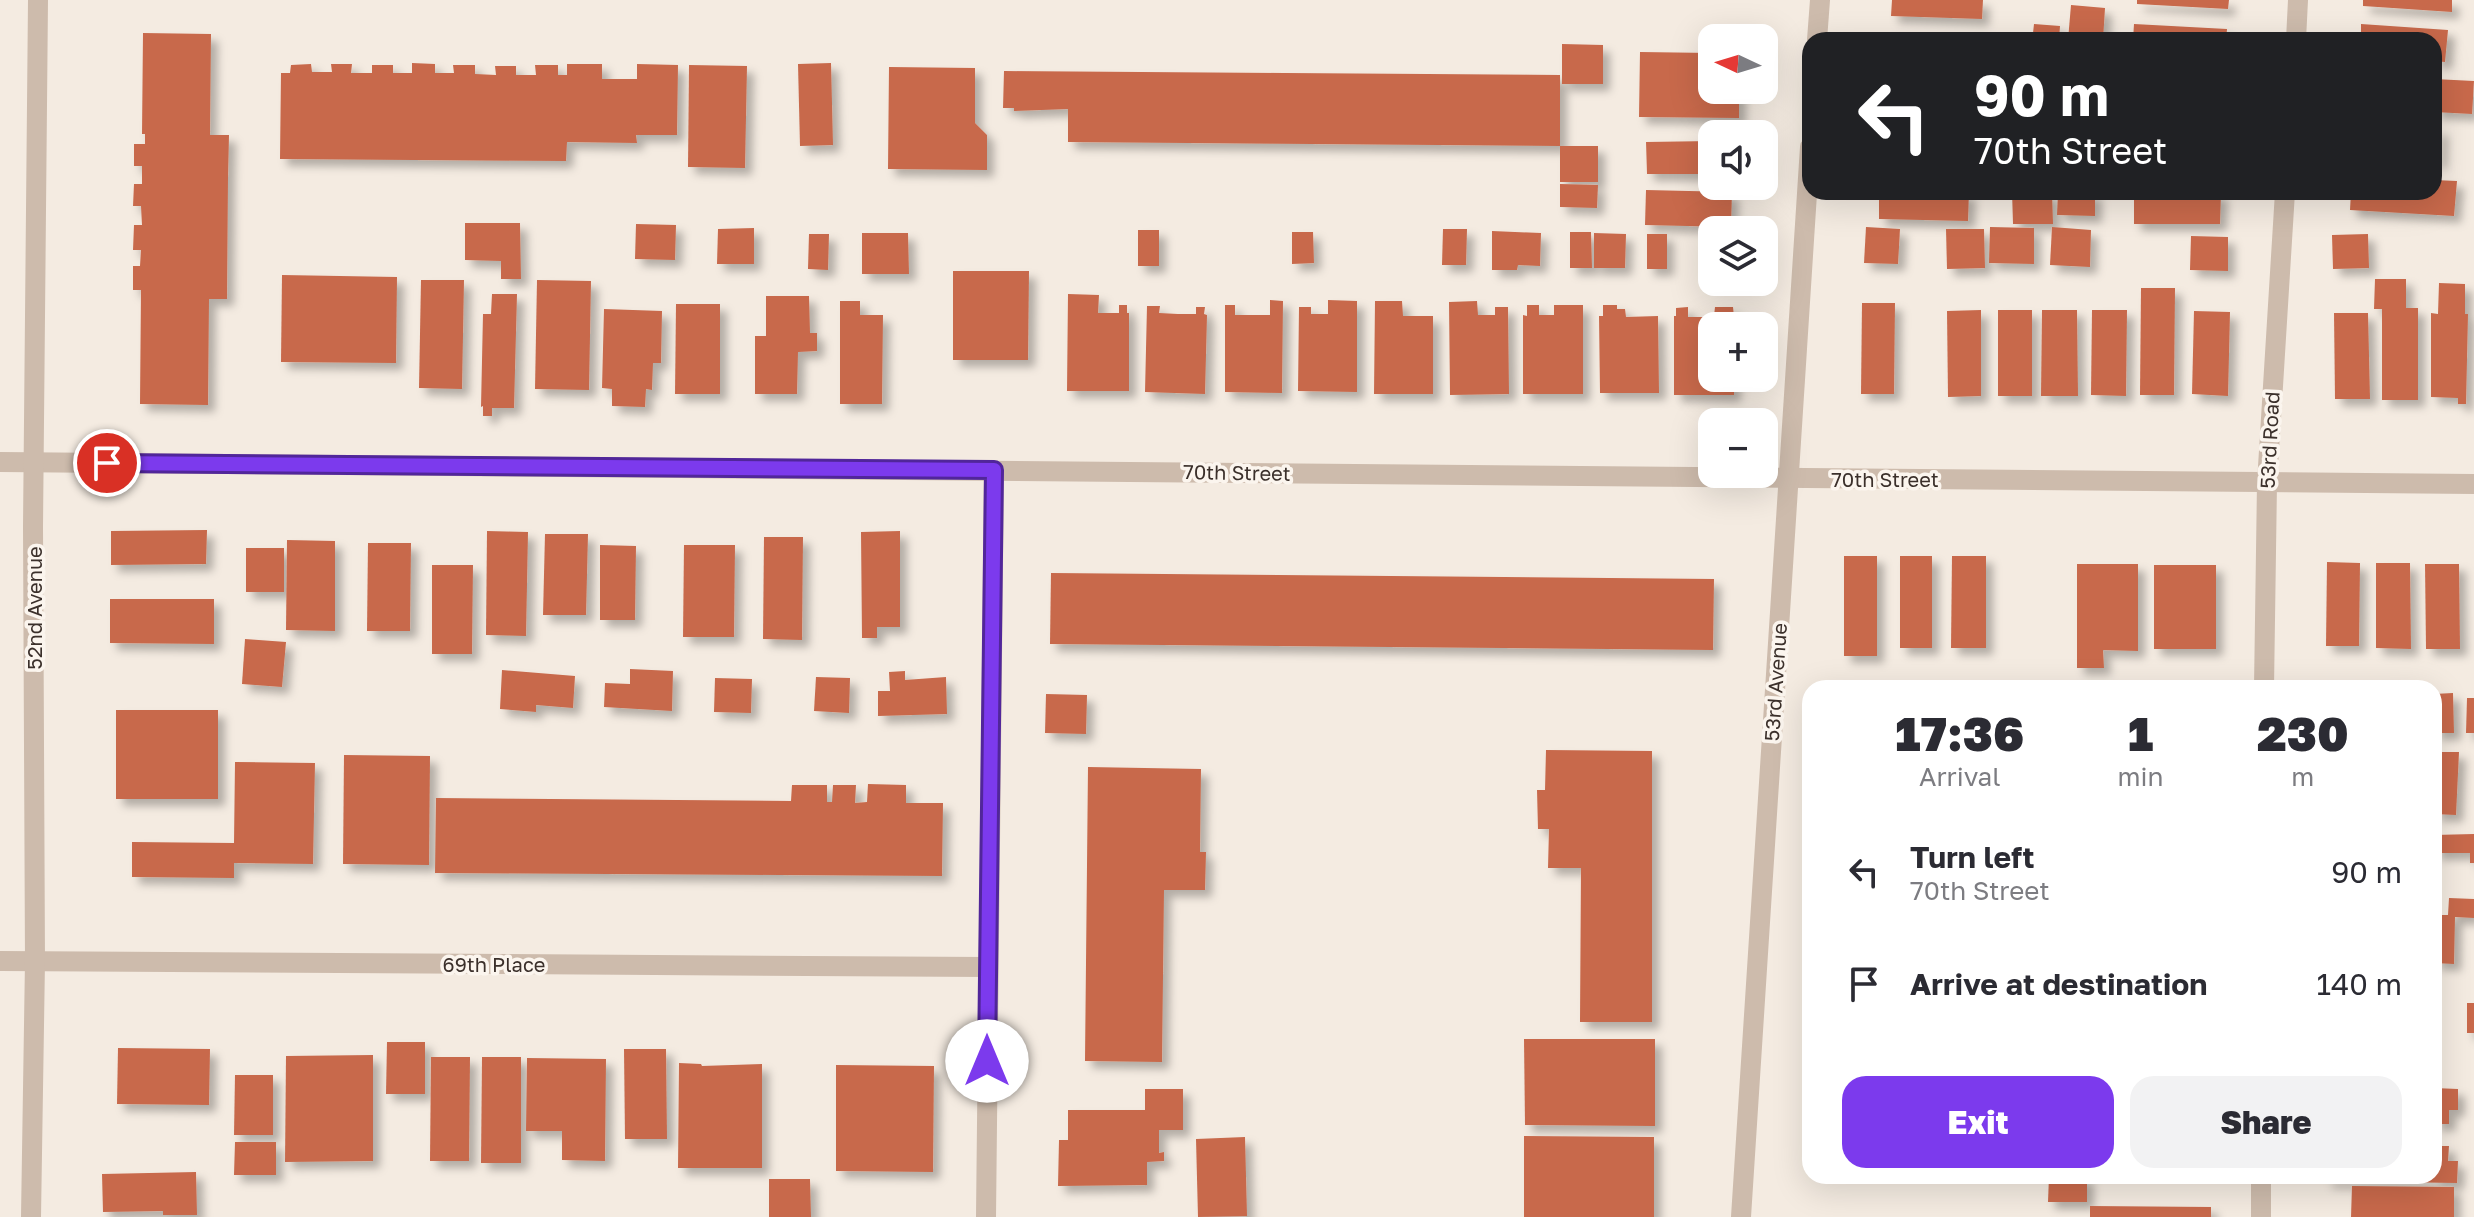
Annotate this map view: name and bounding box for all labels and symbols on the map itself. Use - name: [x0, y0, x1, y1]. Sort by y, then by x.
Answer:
- north arrow: [1698, 24, 1778, 104]
- street label: 53rd Road: [2254, 391, 2284, 489]
- pin: [73, 429, 141, 497]
- street label: 70th Street: [1183, 459, 1291, 485]
- street label: 70th Street: [1831, 467, 1939, 491]
- street label: 52nd Avenue: [22, 546, 46, 670]
- street label: 53rd Avenue: [1759, 622, 1791, 742]
- street label: 69th Place: [443, 952, 545, 976]
- position arrow: [945, 1019, 1029, 1103]

